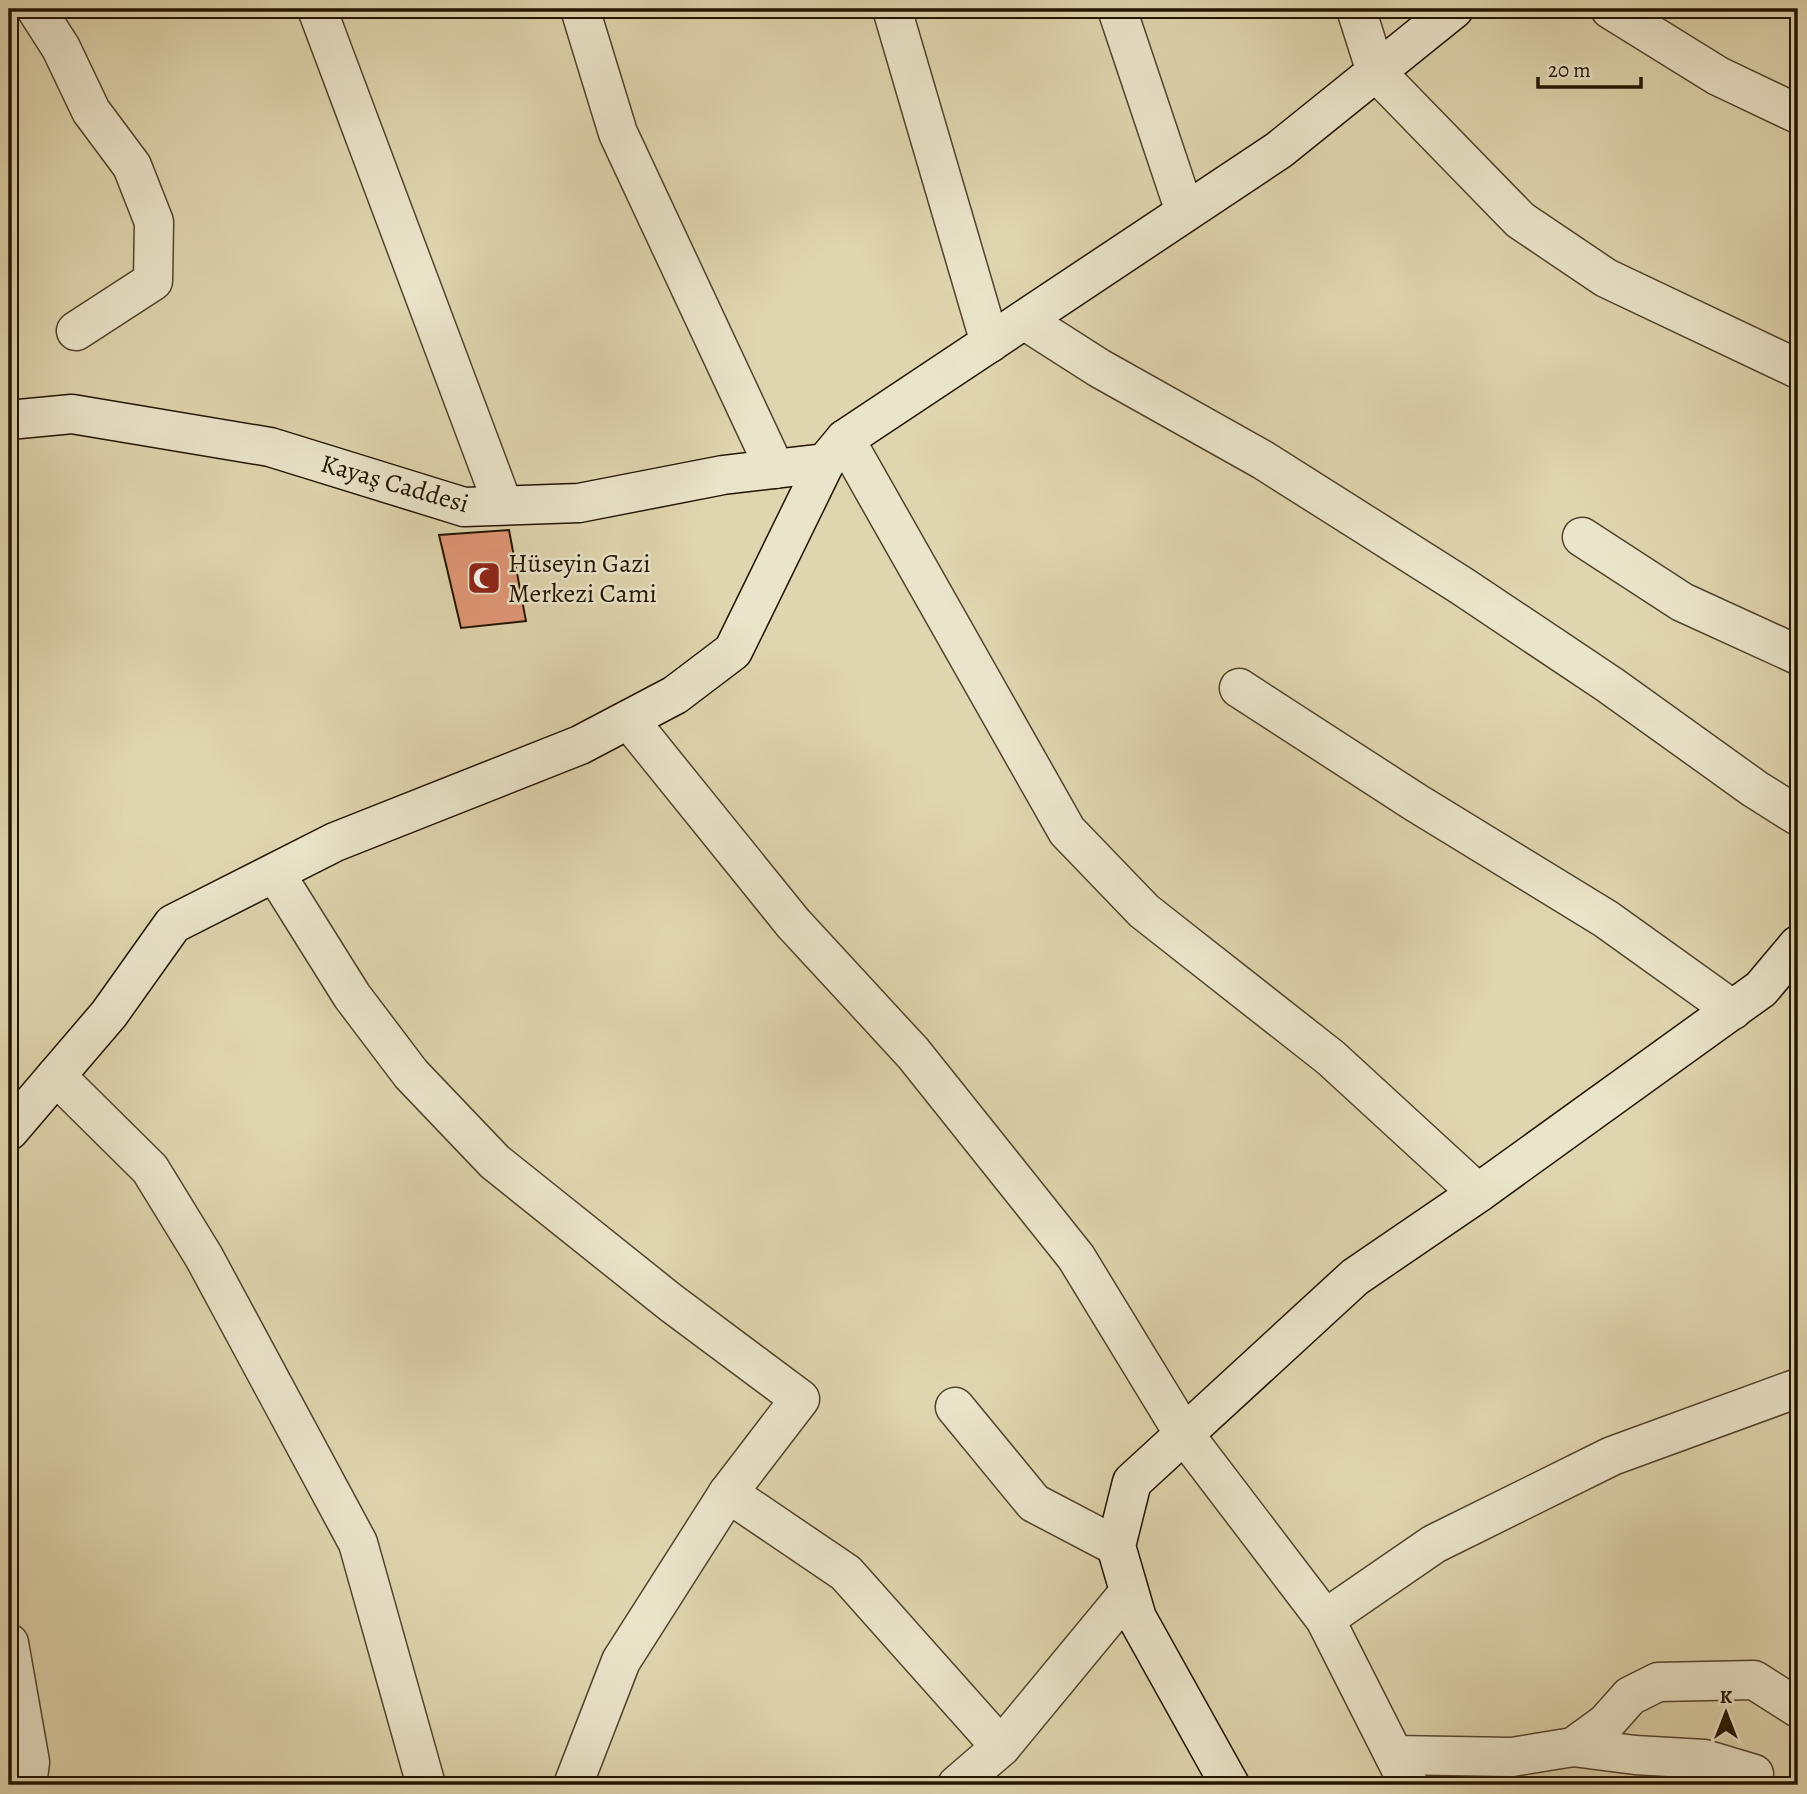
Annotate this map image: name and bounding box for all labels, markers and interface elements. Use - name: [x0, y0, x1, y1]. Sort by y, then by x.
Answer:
- scale bar: [1538, 46, 1641, 90]
- text: 20 m: [1548, 56, 1591, 84]
- street label: Kayaş Caddesi: [317, 446, 473, 521]
- place label: Hüseyin Gazi Merkezi Cami: [508, 546, 657, 611]
- mosque icon: Hüseyin Gazi Merkezi Cami: [465, 559, 503, 597]
- north arrow: [1692, 1678, 1762, 1748]
- text: K: [1720, 1684, 1733, 1710]

